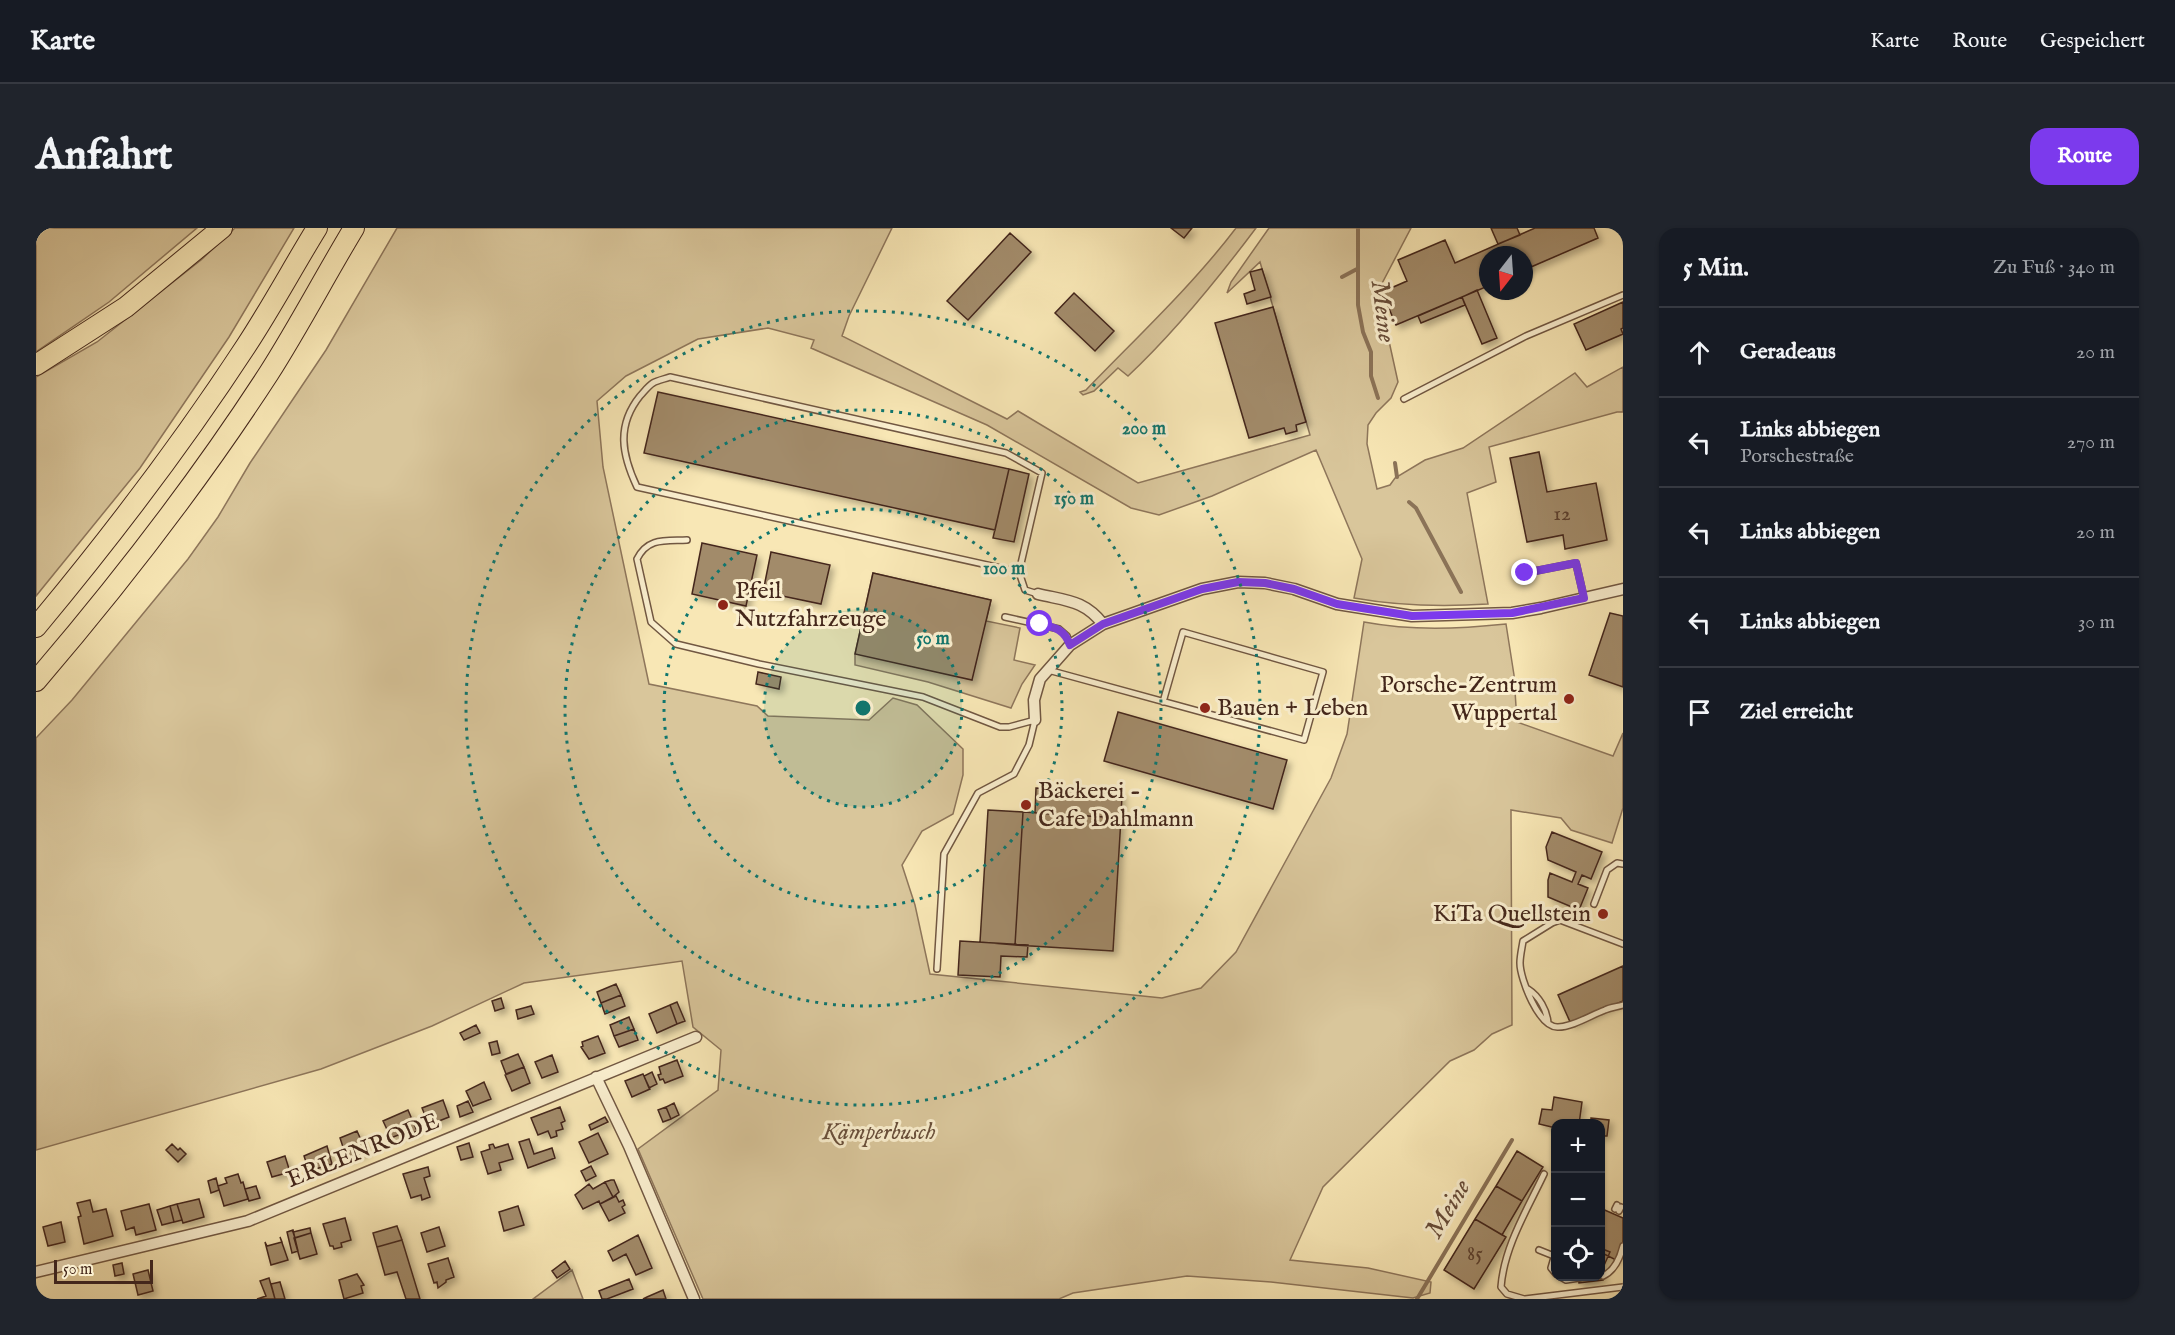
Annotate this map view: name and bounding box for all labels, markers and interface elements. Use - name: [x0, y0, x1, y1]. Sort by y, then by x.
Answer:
- text: Karte: [30, 24, 95, 59]
- text: Karte: [1870, 28, 1919, 55]
- text: Route: [1952, 28, 2007, 55]
- text: Gespeichert: [2040, 28, 2145, 55]
- button: Route: [2030, 128, 2139, 185]
- text: Anfahrt: [36, 130, 172, 183]
- north arrow: [1479, 246, 1533, 300]
- text: 5 Min.: [1683, 251, 1749, 284]
- text: Zu Fuß · 340 m: [1993, 255, 2115, 280]
- water label: Meine: [1363, 278, 1403, 345]
- icon: ahead: [1683, 336, 1716, 369]
- text: Geradeaus: [1740, 338, 1836, 366]
- text: 20 m: [2076, 340, 2115, 365]
- text: Links abbiegen: [1740, 416, 1880, 444]
- text: 200 m: [1122, 418, 1166, 441]
- icon: left: [1683, 426, 1716, 459]
- text: 270 m: [2067, 430, 2115, 455]
- text: Porschestraße: [1740, 444, 1854, 469]
- text: 150 m: [1054, 488, 1094, 511]
- house number: 12: [1553, 501, 1571, 528]
- icon: left: [1683, 516, 1716, 549]
- text: Links abbiegen: [1740, 518, 1880, 546]
- text: 20 m: [2076, 520, 2115, 545]
- text: 100 m: [983, 558, 1025, 581]
- route end: [1511, 559, 1537, 585]
- place label: Pfeil Nutzfahrzeuge: [735, 576, 886, 635]
- marker: Pfeil Nutzfahrzeuge: [716, 598, 730, 612]
- icon: left: [1683, 606, 1716, 639]
- text: Links abbiegen: [1740, 608, 1880, 636]
- route start: [1026, 610, 1052, 636]
- text: 30 m: [2078, 610, 2115, 635]
- text: 50 m: [916, 628, 950, 651]
- place label: Porsche-Zentrum Wuppertal: [1380, 670, 1557, 729]
- marker: Porsche-Zentrum Wuppertal: [1562, 692, 1576, 706]
- place label: Bauen + Leben: [1217, 693, 1369, 724]
- icon: arrive: [1683, 696, 1716, 729]
- centre of rings: [853, 698, 873, 718]
- text: Ziel erreicht: [1740, 698, 1853, 726]
- marker: Bauen + Leben: [1198, 701, 1212, 715]
- place label: Bäckerei - Cafe Dahlmann: [1038, 776, 1194, 835]
- marker: Bäckerei - Cafe Dahlmann: [1019, 798, 1033, 812]
- place label: KiTa Quellstein: [1433, 899, 1591, 930]
- marker: KiTa Quellstein: [1596, 907, 1610, 921]
- street label: ERLENRODE: [282, 1106, 444, 1196]
- park label: Kämperbusch: [821, 1117, 936, 1148]
- map controls: [1551, 1119, 1605, 1281]
- button: +: [1551, 1119, 1605, 1173]
- water label: Meine: [1418, 1173, 1479, 1245]
- button: −: [1551, 1173, 1605, 1227]
- button: locate: [1551, 1227, 1605, 1281]
- house number: 85: [1467, 1241, 1483, 1268]
- scale bar: [54, 1257, 153, 1284]
- text: 50 m: [63, 1260, 92, 1280]

